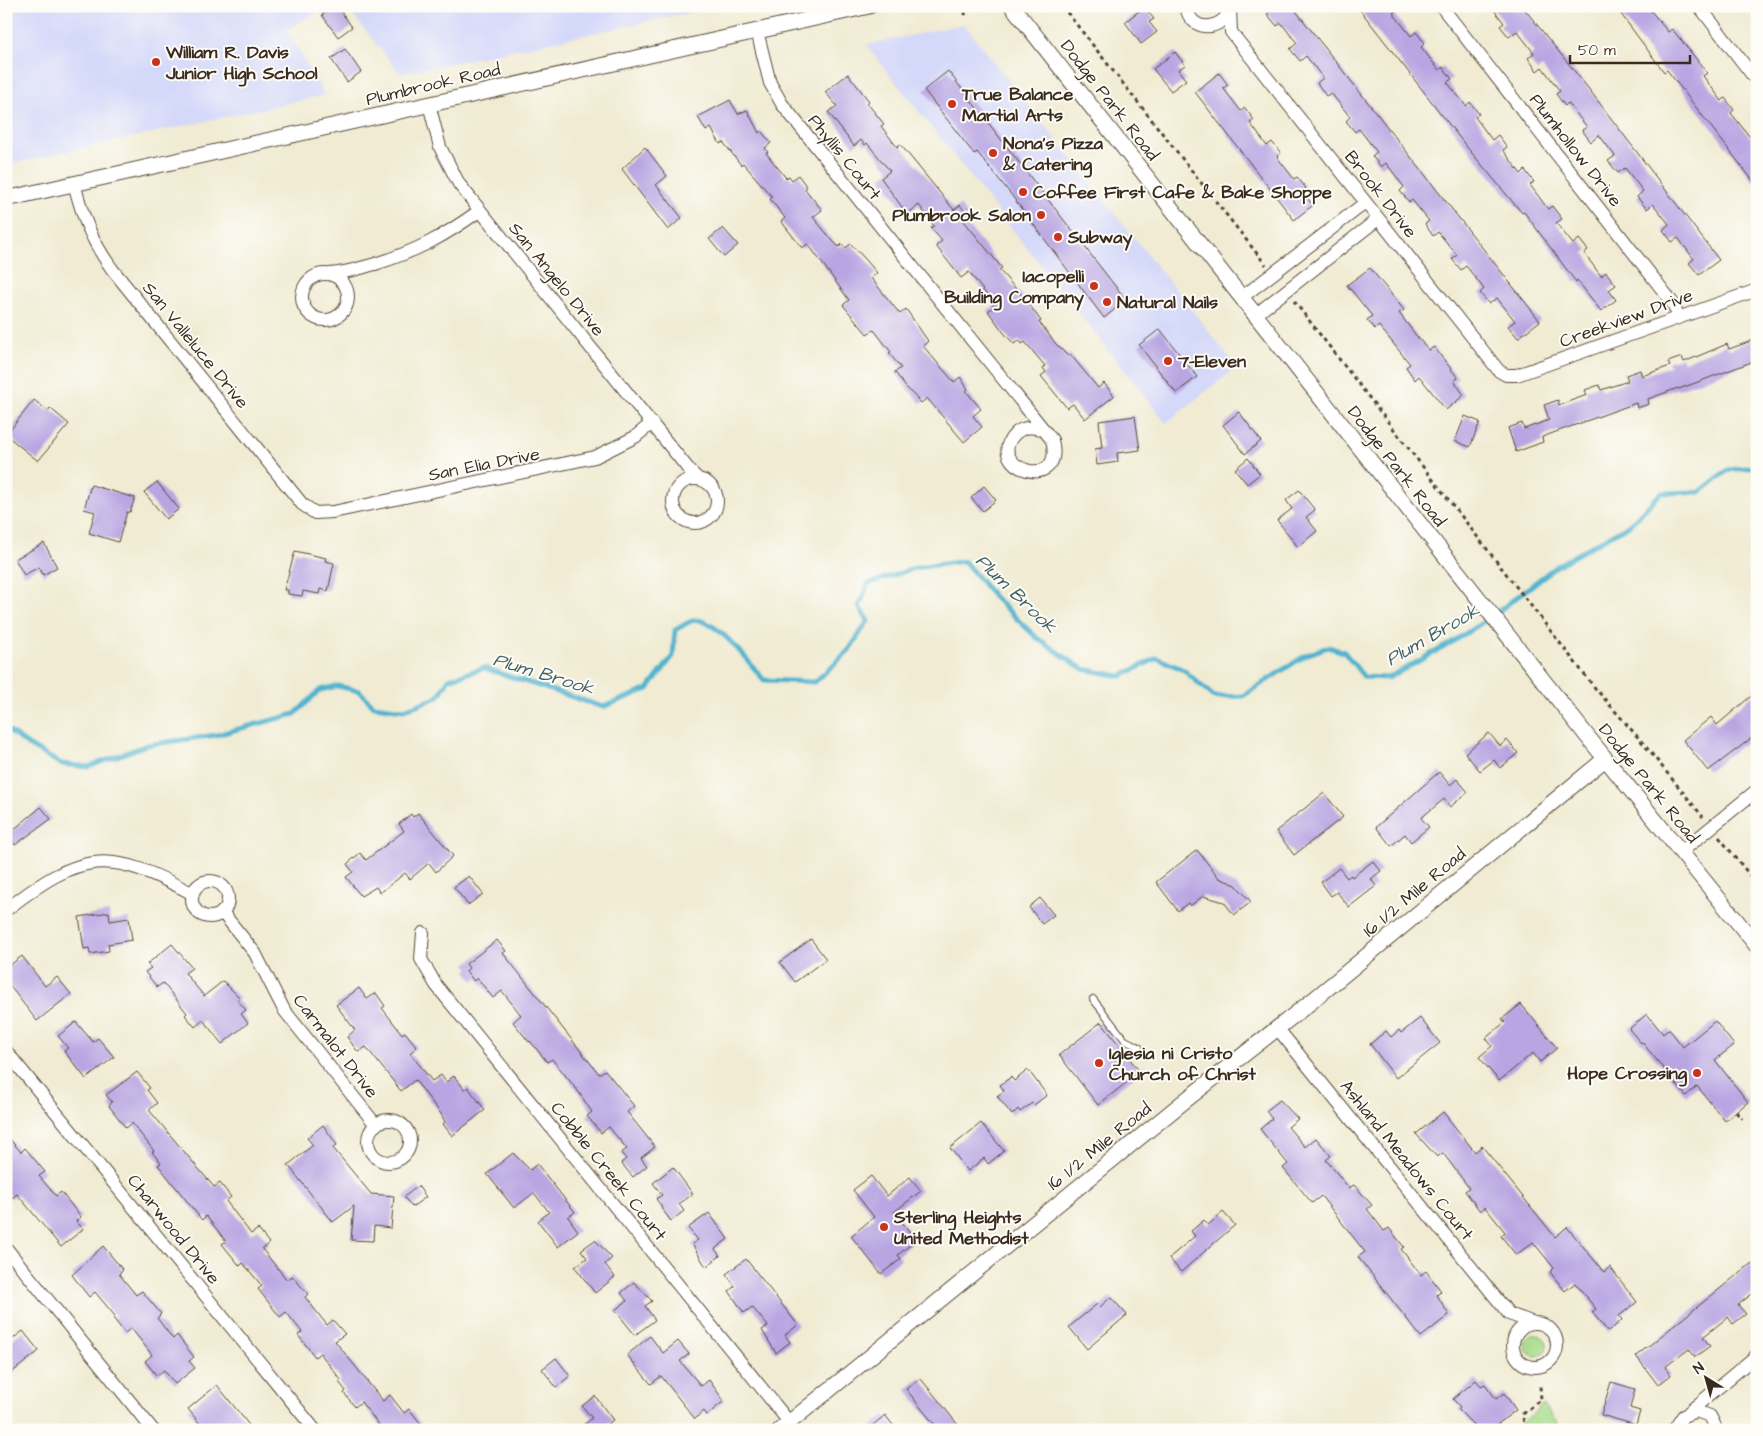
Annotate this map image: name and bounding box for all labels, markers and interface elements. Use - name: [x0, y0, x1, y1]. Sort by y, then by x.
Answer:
- scale bar: [1570, 32, 1690, 64]
- street label: Dodge Park Road: [1054, 35, 1165, 167]
- place label: William R. Davis Junior High School: [165, 40, 318, 87]
- text: 50 m: [1578, 40, 1616, 61]
- marker: William R. Davis Junior High School: [150, 56, 162, 68]
- street label: Plumbrook Road: [363, 57, 503, 112]
- place label: True Balance Martial Arts: [961, 82, 1074, 128]
- street label: Plumhollow Drive: [1523, 88, 1628, 212]
- marker: True Balance Martial Arts: [946, 98, 958, 110]
- street label: Phyllis Court: [801, 109, 888, 207]
- place label: Nona's Pizza & Catering: [1002, 131, 1104, 178]
- street label: Brook Drive: [1339, 145, 1423, 243]
- marker: Nona's Pizza & Catering: [987, 147, 999, 159]
- place label: Coffee First Cafe & Bake Shoppe: [1033, 180, 1332, 205]
- marker: Coffee First Cafe & Bake Shoppe: [1017, 186, 1029, 198]
- place label: Plumbrook Salon: [892, 203, 1031, 228]
- marker: Plumbrook Salon: [1035, 209, 1047, 221]
- street label: San Angelo Drive: [502, 217, 611, 342]
- place label: Subway: [1067, 225, 1133, 251]
- marker: Subway: [1052, 231, 1064, 243]
- place label: Iacopelli Building Company: [944, 264, 1084, 311]
- street label: San Valleluce Drive: [137, 277, 255, 414]
- marker: Iacopelli Building Company: [1088, 280, 1100, 292]
- street label: Creekview Drive: [1556, 283, 1697, 354]
- place label: Natural Nails: [1117, 290, 1218, 315]
- marker: Natural Nails: [1101, 296, 1113, 308]
- place label: 7-Eleven: [1177, 349, 1246, 374]
- marker: 7-Eleven: [1162, 355, 1174, 367]
- street label: Dodge Park Road: [1341, 401, 1452, 533]
- street label: San Elia Drive: [426, 441, 542, 488]
- water label: Plum Brook: [969, 548, 1063, 640]
- water label: Plum Brook: [1381, 597, 1485, 673]
- water label: Plum Brook: [490, 646, 598, 703]
- street label: Dodge Park Road: [1592, 718, 1705, 849]
- street label: 16 1/2 Mile Road: [1357, 842, 1471, 943]
- street label: Carmalot Drive: [287, 989, 384, 1104]
- place label: Iglesia ni Cristo Church of Christ: [1109, 1041, 1257, 1087]
- marker: Iglesia ni Cristo Church of Christ: [1093, 1057, 1105, 1069]
- place label: Hope Crossing: [1567, 1061, 1688, 1087]
- marker: Hope Crossing: [1691, 1067, 1703, 1079]
- street label: Ashland Meadows Court: [1334, 1075, 1480, 1246]
- street label: Cobble Creek Court: [545, 1096, 673, 1247]
- street label: 16 1/2 Mile Road: [1042, 1097, 1157, 1196]
- street label: Charwood Drive: [121, 1169, 226, 1290]
- place label: Sterling Heights United Methodist: [893, 1205, 1029, 1251]
- marker: Sterling Heights United Methodist: [878, 1221, 890, 1233]
- north arrow: [1680, 1354, 1730, 1404]
- text: N: [1689, 1358, 1708, 1379]

